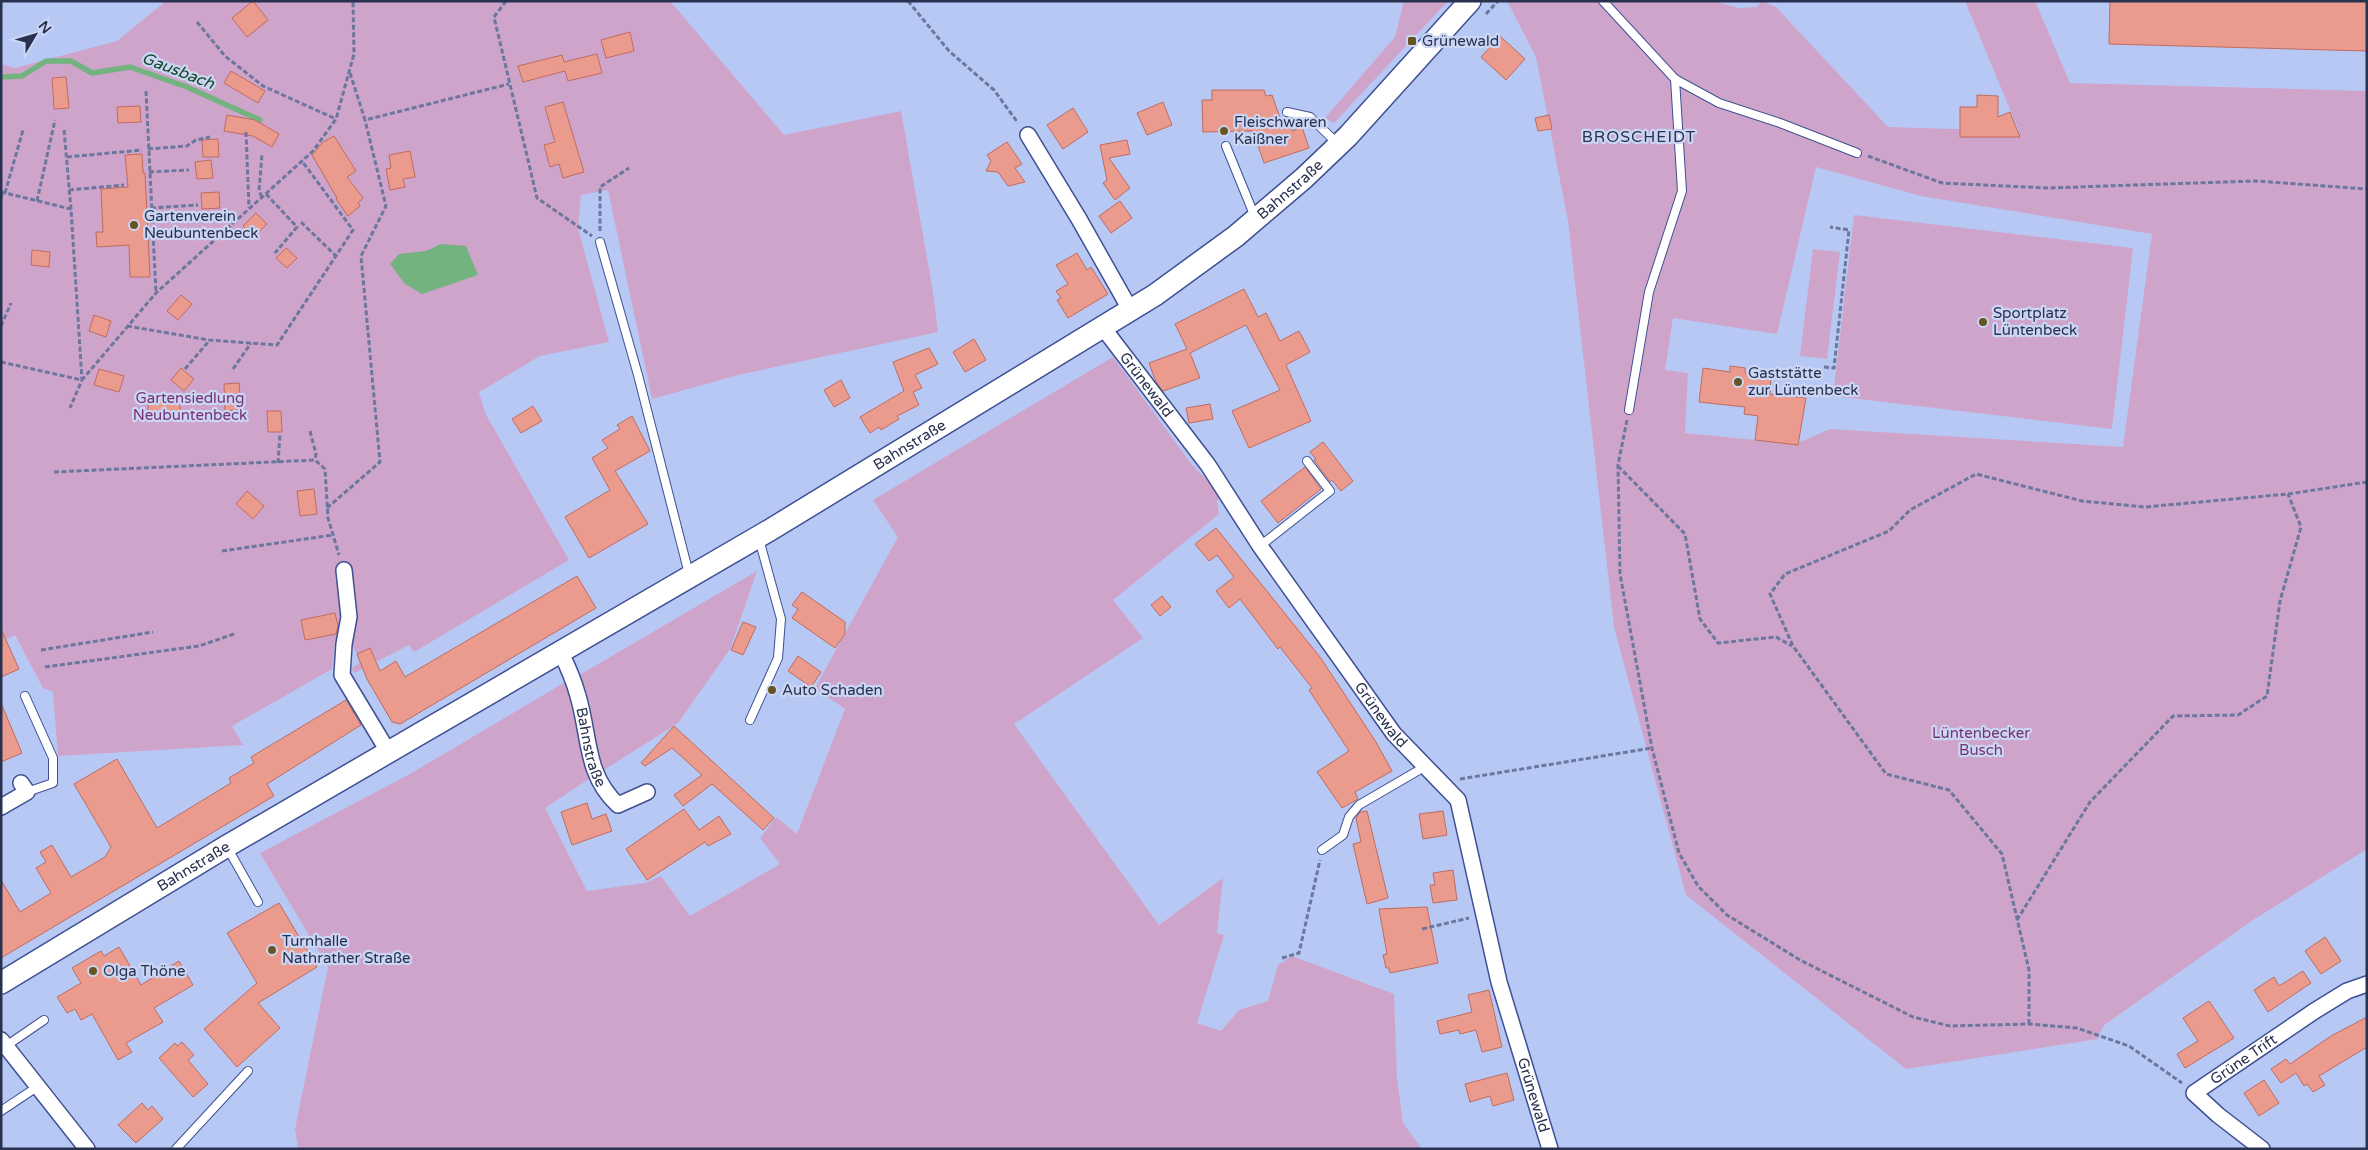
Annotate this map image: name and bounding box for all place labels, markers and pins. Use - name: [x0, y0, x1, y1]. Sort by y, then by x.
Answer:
- place label: Grünewald: [1422, 32, 1499, 50]
- marker: Grünewald: [1406, 35, 1418, 47]
- place label: Fleischwaren Kaißner: [1234, 113, 1327, 148]
- marker: Fleischwaren Kaißner: [1218, 125, 1230, 137]
- place label: Gartenverein Neubuntenbeck: [144, 207, 258, 242]
- marker: Gartenverein Neubuntenbeck: [128, 219, 140, 231]
- place label: Sportplatz Lüntenbeck: [1993, 304, 2077, 339]
- marker: Sportplatz Lüntenbeck: [1977, 316, 1989, 328]
- place label: Gaststätte zur Lüntenbeck: [1748, 364, 1858, 399]
- marker: Gaststätte zur Lüntenbeck: [1732, 376, 1744, 388]
- place label: Auto Schaden: [782, 681, 883, 699]
- marker: Auto Schaden: [766, 684, 778, 696]
- place label: Turnhalle Nathrather Straße: [282, 932, 411, 967]
- marker: Turnhalle Nathrather Straße: [266, 944, 278, 956]
- place label: Olga Thöne: [103, 962, 186, 980]
- marker: Olga Thöne: [87, 965, 99, 977]

